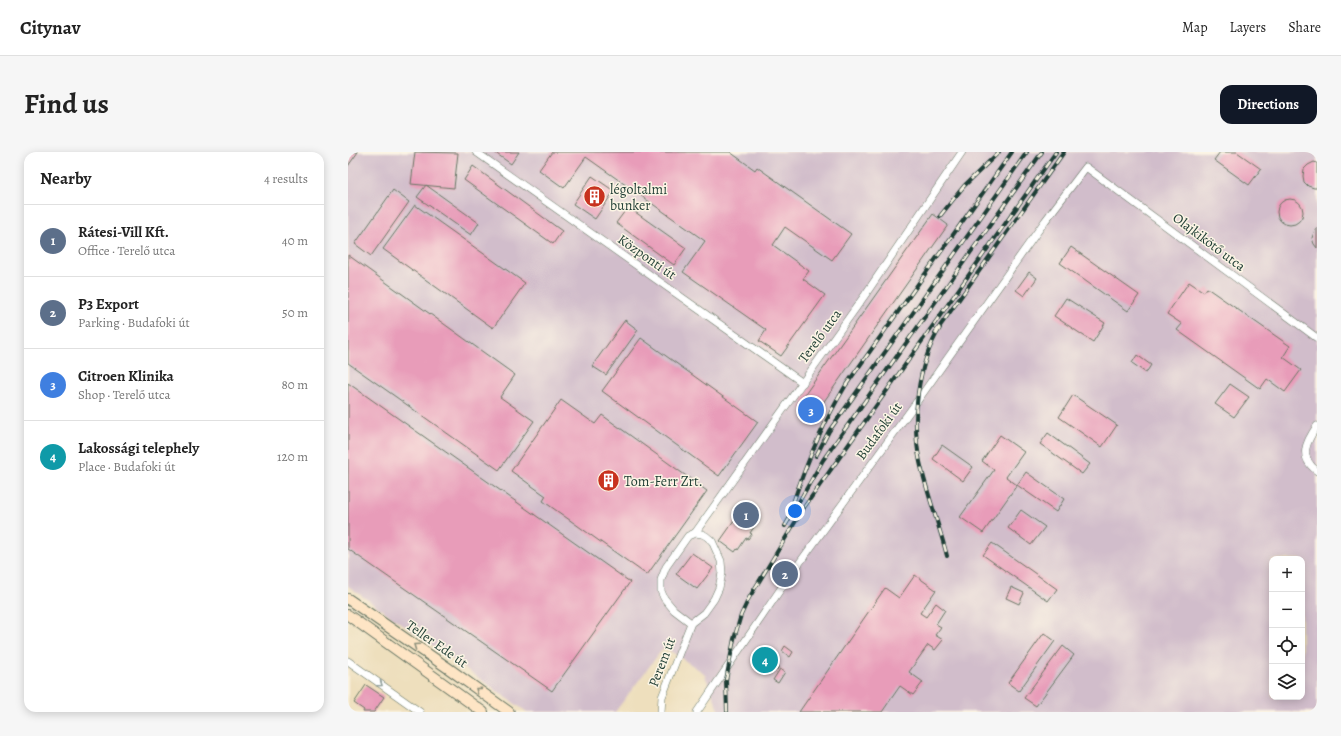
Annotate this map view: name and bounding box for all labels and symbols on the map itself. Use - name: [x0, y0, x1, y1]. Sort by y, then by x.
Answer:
- place label: légoltalmi bunker: [610, 180, 667, 215]
- building icon: légoltalmi bunker: [581, 184, 607, 210]
- street label: Olajkikötő utca: [1169, 208, 1250, 276]
- street label: Központi út: [614, 230, 680, 284]
- street label: Terelő utca: [794, 305, 846, 367]
- pin: 3: [798, 395, 824, 425]
- street label: Budafoki út: [852, 398, 907, 464]
- building icon: Tom-Ferr Zrt.: [596, 468, 622, 494]
- place label: Tom-Ferr Zrt.: [624, 472, 703, 491]
- pin: 1: [733, 500, 759, 530]
- your location: [785, 501, 805, 521]
- pin: 2: [772, 559, 798, 589]
- street label: Teller Ede út: [402, 616, 472, 672]
- street label: Perem út: [644, 634, 680, 689]
- one-way arrow: [413, 643, 420, 651]
- pin: 4: [752, 645, 778, 675]
- one-way arrow: [376, 679, 383, 687]
- one-way arrow: [476, 688, 483, 695]

